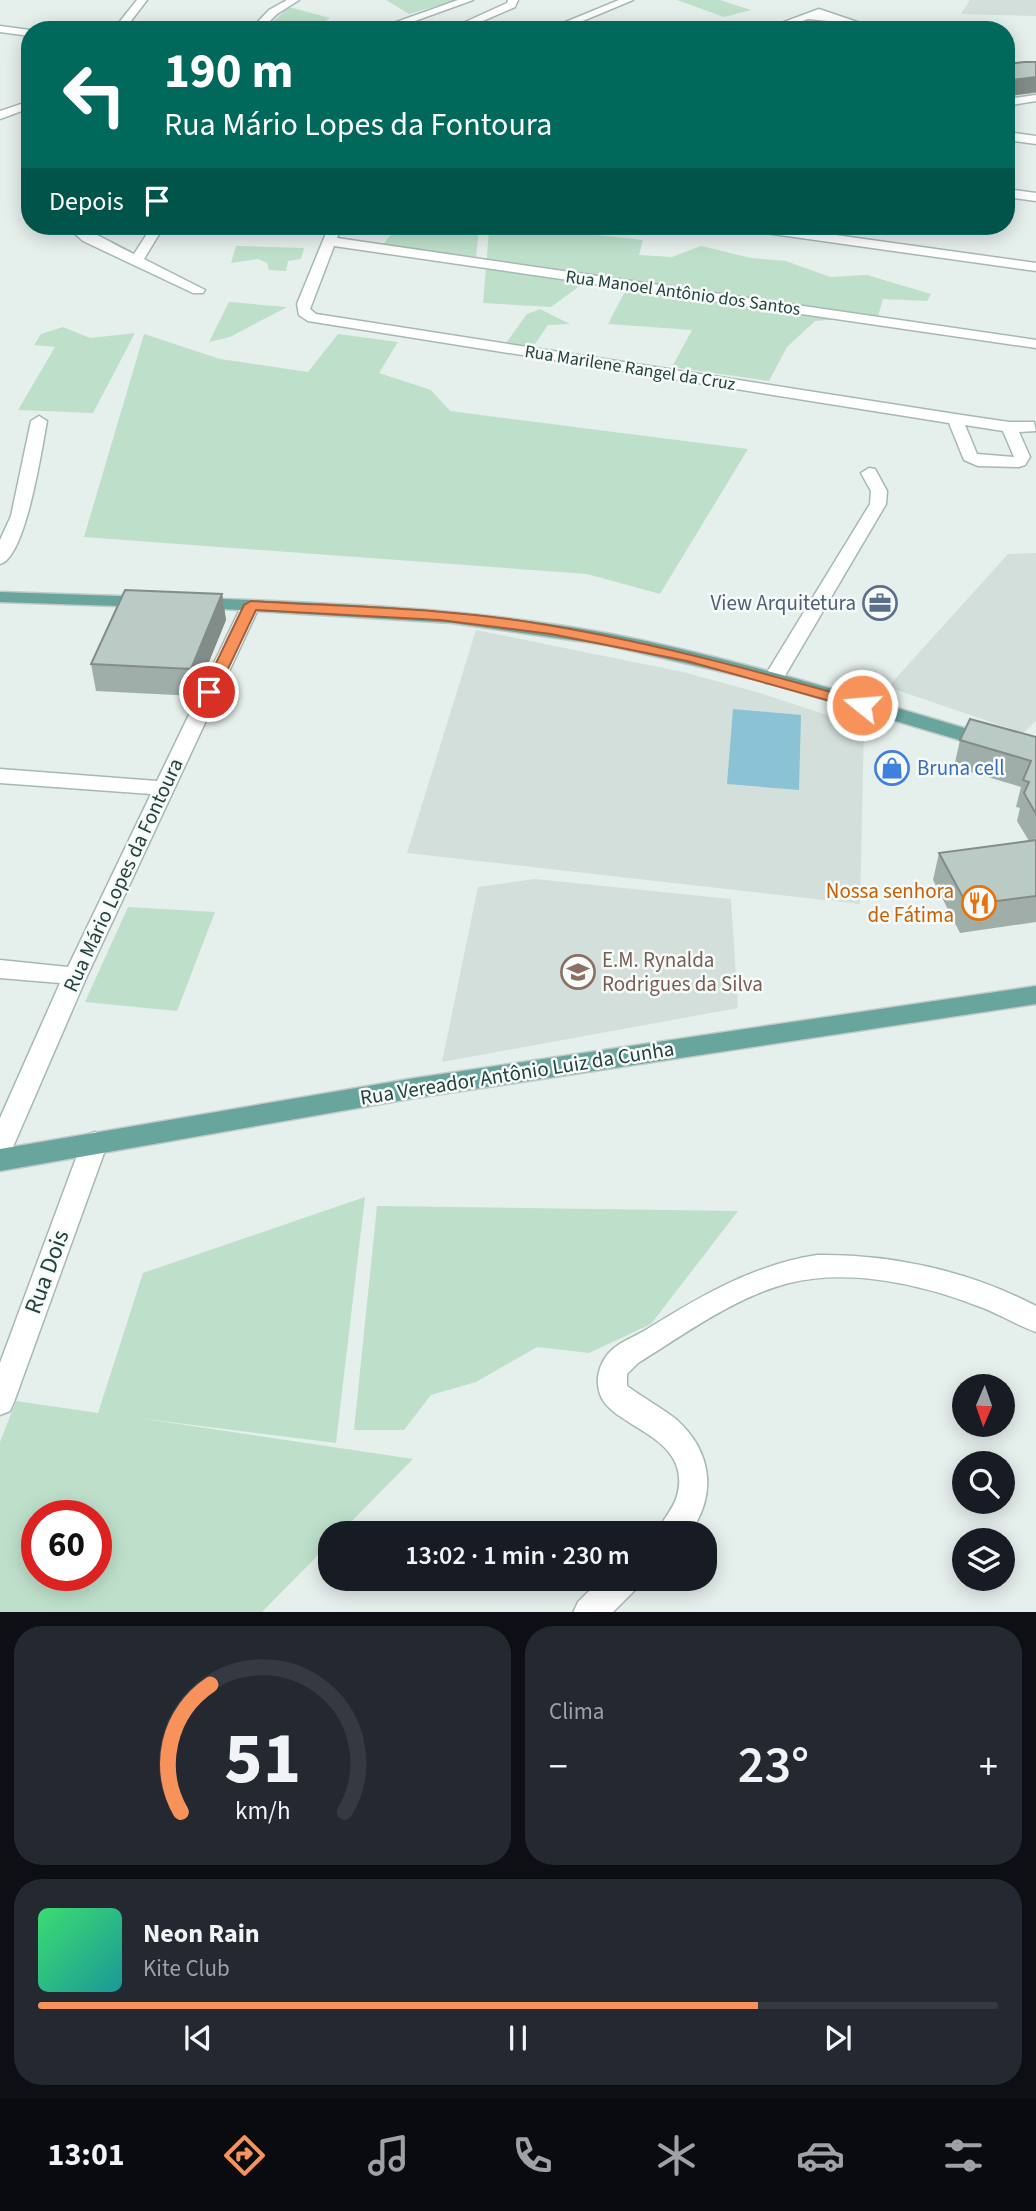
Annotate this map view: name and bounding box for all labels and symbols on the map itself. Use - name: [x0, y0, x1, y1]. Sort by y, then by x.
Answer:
- street label: Rua Manoel Antônio dos Santos: [564, 264, 802, 322]
- street label: Rua Marilene Rangel da Cruz: [523, 339, 738, 397]
- office icon: View Arquitetura: [861, 584, 899, 622]
- place label: View Arquitetura: [711, 588, 856, 618]
- pin: [179, 662, 239, 722]
- position arrow: [825, 668, 899, 742]
- shop icon: Bruna cell: [873, 749, 911, 787]
- street label: Rua Mário Lopes da Fontoura: [56, 753, 190, 997]
- place label: Bruna cell: [917, 753, 1005, 783]
- place label: Nossa senhora de Fátima: [826, 876, 954, 930]
- restaurant icon: Nossa senhora de Fátima: [960, 884, 998, 922]
- place label: E.M. Rynalda Rodrigues da Silva: [602, 945, 763, 999]
- school or university icon: E.M. Rynalda Rodrigues da Silva: [559, 953, 597, 991]
- street label: Rua Vereador Antônio Luiz da Cunha: [358, 1033, 676, 1113]
- street label: Rua Dois: [16, 1225, 78, 1319]
- north arrow: [952, 1374, 1015, 1437]
- speed limit sign: 60: [21, 1500, 112, 1591]

